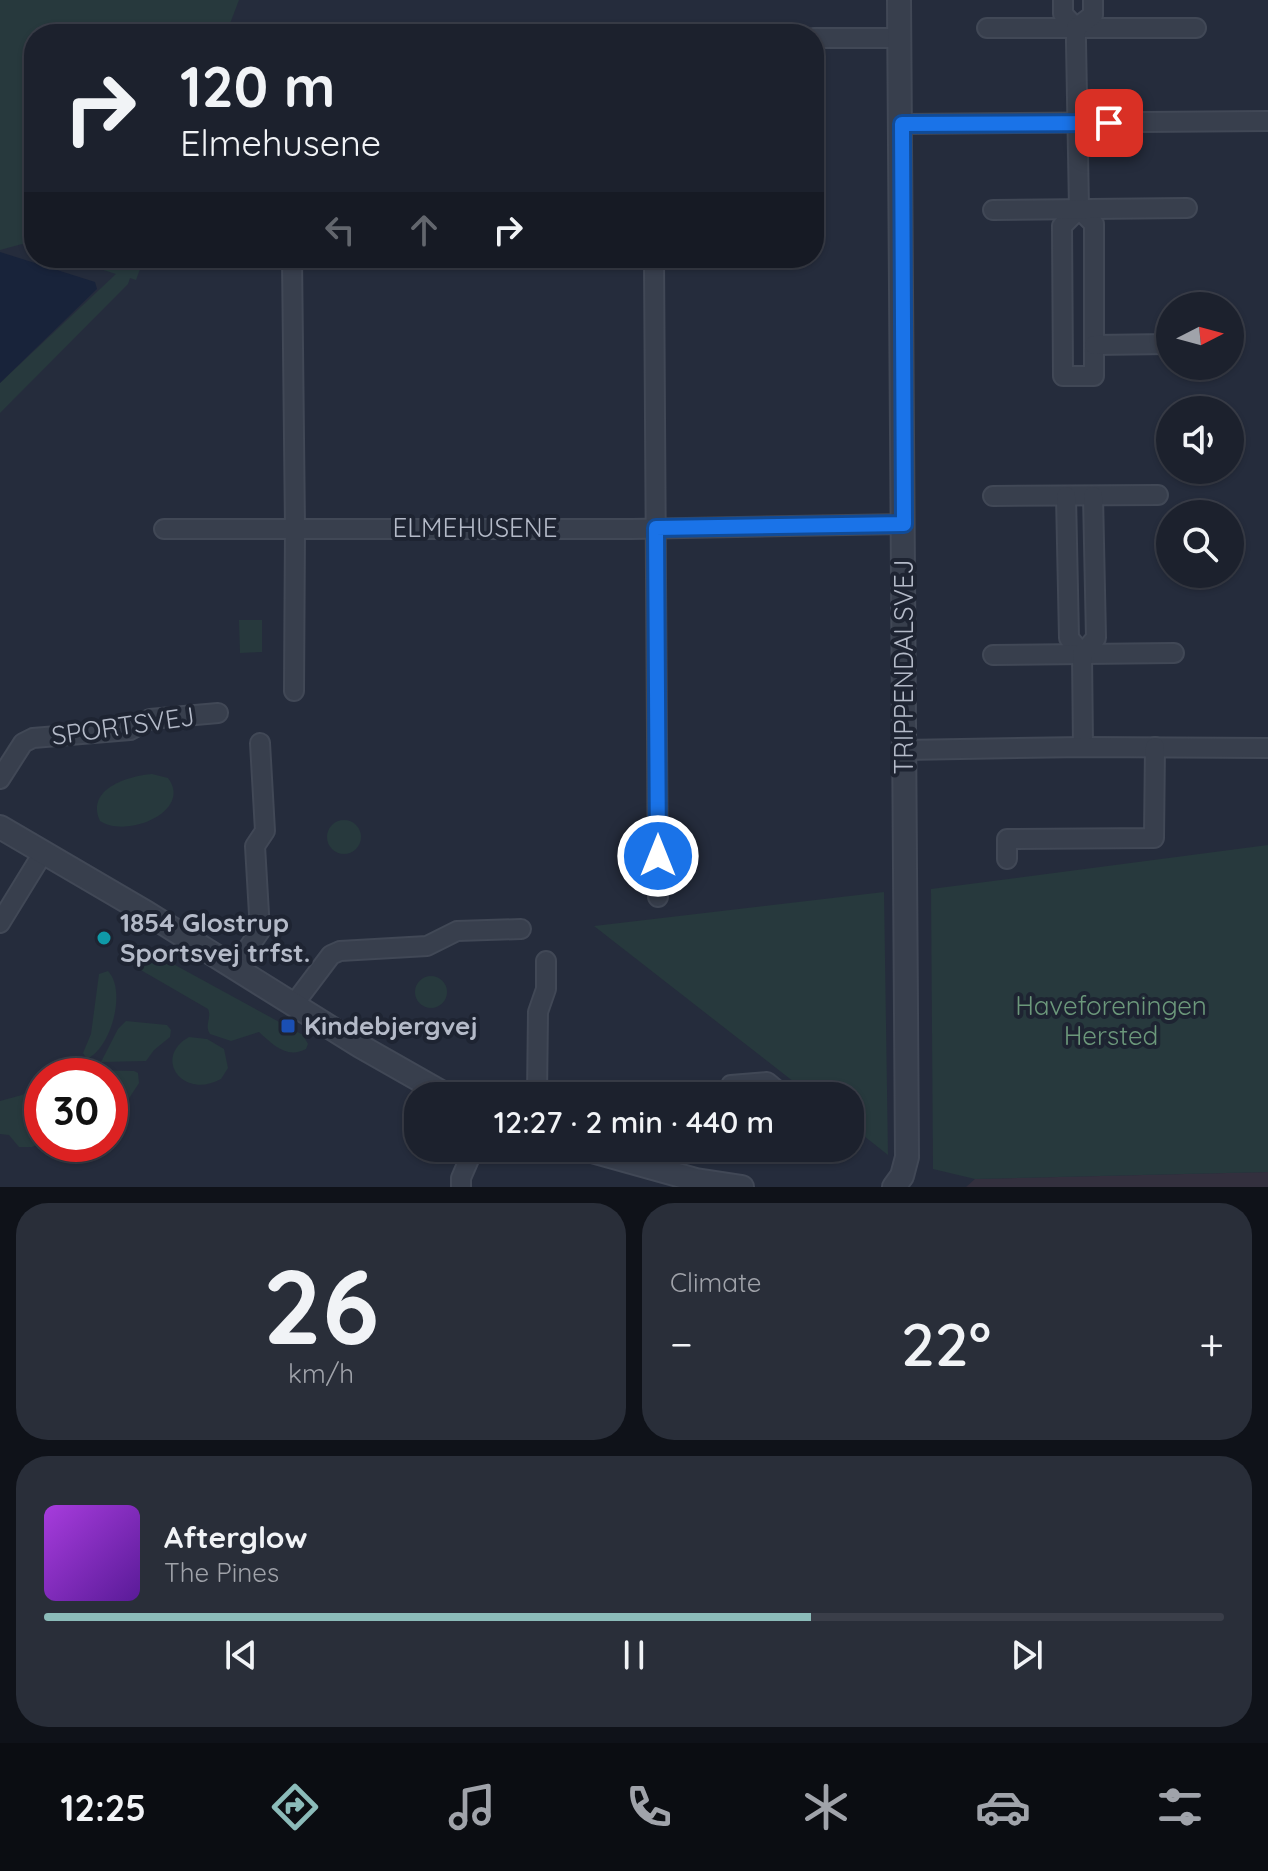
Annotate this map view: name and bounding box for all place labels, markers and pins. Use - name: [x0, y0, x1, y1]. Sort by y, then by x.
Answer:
- pin: [1075, 89, 1143, 157]
- place label: 1854 Glostrup Sportsvej trfst.: [120, 906, 310, 969]
- marker: 1854 Glostrup Sportsvej trfst.: [95, 929, 113, 947]
- place label: Kindebjergvej: [304, 1009, 478, 1042]
- marker: Kindebjergvej: [279, 1017, 297, 1035]

